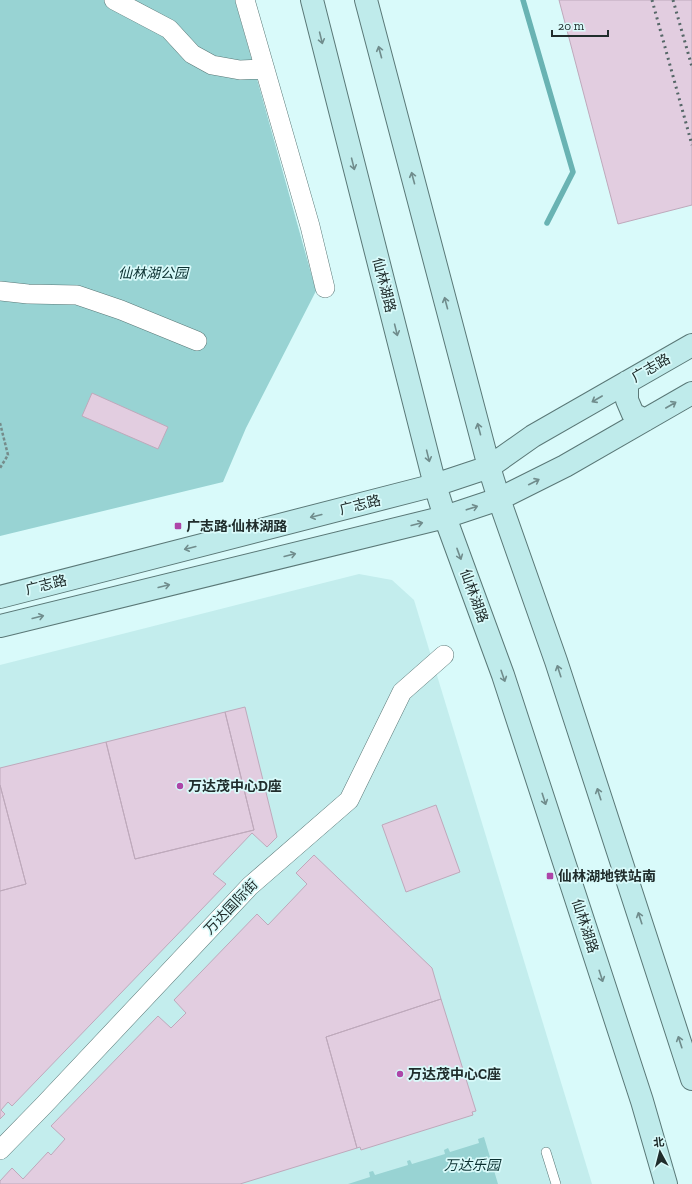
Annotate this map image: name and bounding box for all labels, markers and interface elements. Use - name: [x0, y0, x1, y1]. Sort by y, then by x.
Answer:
- scale bar: [552, 12, 608, 38]
- text: 20 m: [558, 19, 585, 33]
- one-way arrow: [318, 31, 326, 44]
- one-way arrow: [375, 46, 383, 59]
- one-way arrow: [350, 157, 358, 170]
- one-way arrow: [408, 171, 416, 184]
- street label: 仙林湖路: [369, 256, 399, 314]
- park label: 仙林湖公园: [118, 265, 190, 282]
- one-way arrow: [441, 297, 449, 310]
- one-way arrow: [393, 324, 400, 337]
- street label: 广志路: [629, 350, 673, 386]
- one-way arrow: [591, 395, 603, 403]
- one-way arrow: [665, 400, 677, 408]
- one-way arrow: [475, 423, 482, 436]
- one-way arrow: [425, 450, 432, 463]
- one-way arrow: [527, 477, 539, 485]
- street label: 广志路: [338, 492, 382, 518]
- one-way arrow: [465, 504, 478, 511]
- one-way arrow: [310, 513, 323, 520]
- place label: 广志路·仙林湖路: [186, 518, 287, 535]
- one-way arrow: [410, 520, 423, 527]
- marker: 广志路·仙林湖路: [173, 521, 183, 531]
- one-way arrow: [184, 545, 197, 553]
- one-way arrow: [455, 547, 463, 559]
- one-way arrow: [284, 551, 297, 558]
- street label: 仙林湖路: [456, 567, 492, 625]
- street label: 广志路: [24, 572, 68, 598]
- one-way arrow: [157, 581, 170, 589]
- one-way arrow: [31, 612, 44, 620]
- one-way arrow: [555, 664, 562, 677]
- one-way arrow: [500, 669, 507, 682]
- place label: 万达茂中心D座: [188, 778, 282, 795]
- marker: 万达茂中心D座: [175, 781, 185, 791]
- one-way arrow: [595, 789, 603, 801]
- one-way arrow: [540, 793, 548, 805]
- place label: 仙林湖地铁站南: [558, 868, 656, 885]
- marker: 仙林湖地铁站南: [545, 871, 555, 881]
- street label: 万达国际街: [201, 876, 261, 938]
- street label: 仙林湖路: [568, 897, 602, 955]
- one-way arrow: [636, 912, 643, 925]
- one-way arrow: [598, 970, 605, 983]
- one-way arrow: [676, 1035, 683, 1048]
- place label: 万达茂中心C座: [408, 1066, 501, 1083]
- marker: 万达茂中心C座: [395, 1069, 405, 1079]
- north arrow: [640, 1132, 680, 1172]
- text: 北: [653, 1135, 665, 1150]
- park label: 万达乐园: [444, 1157, 502, 1174]

